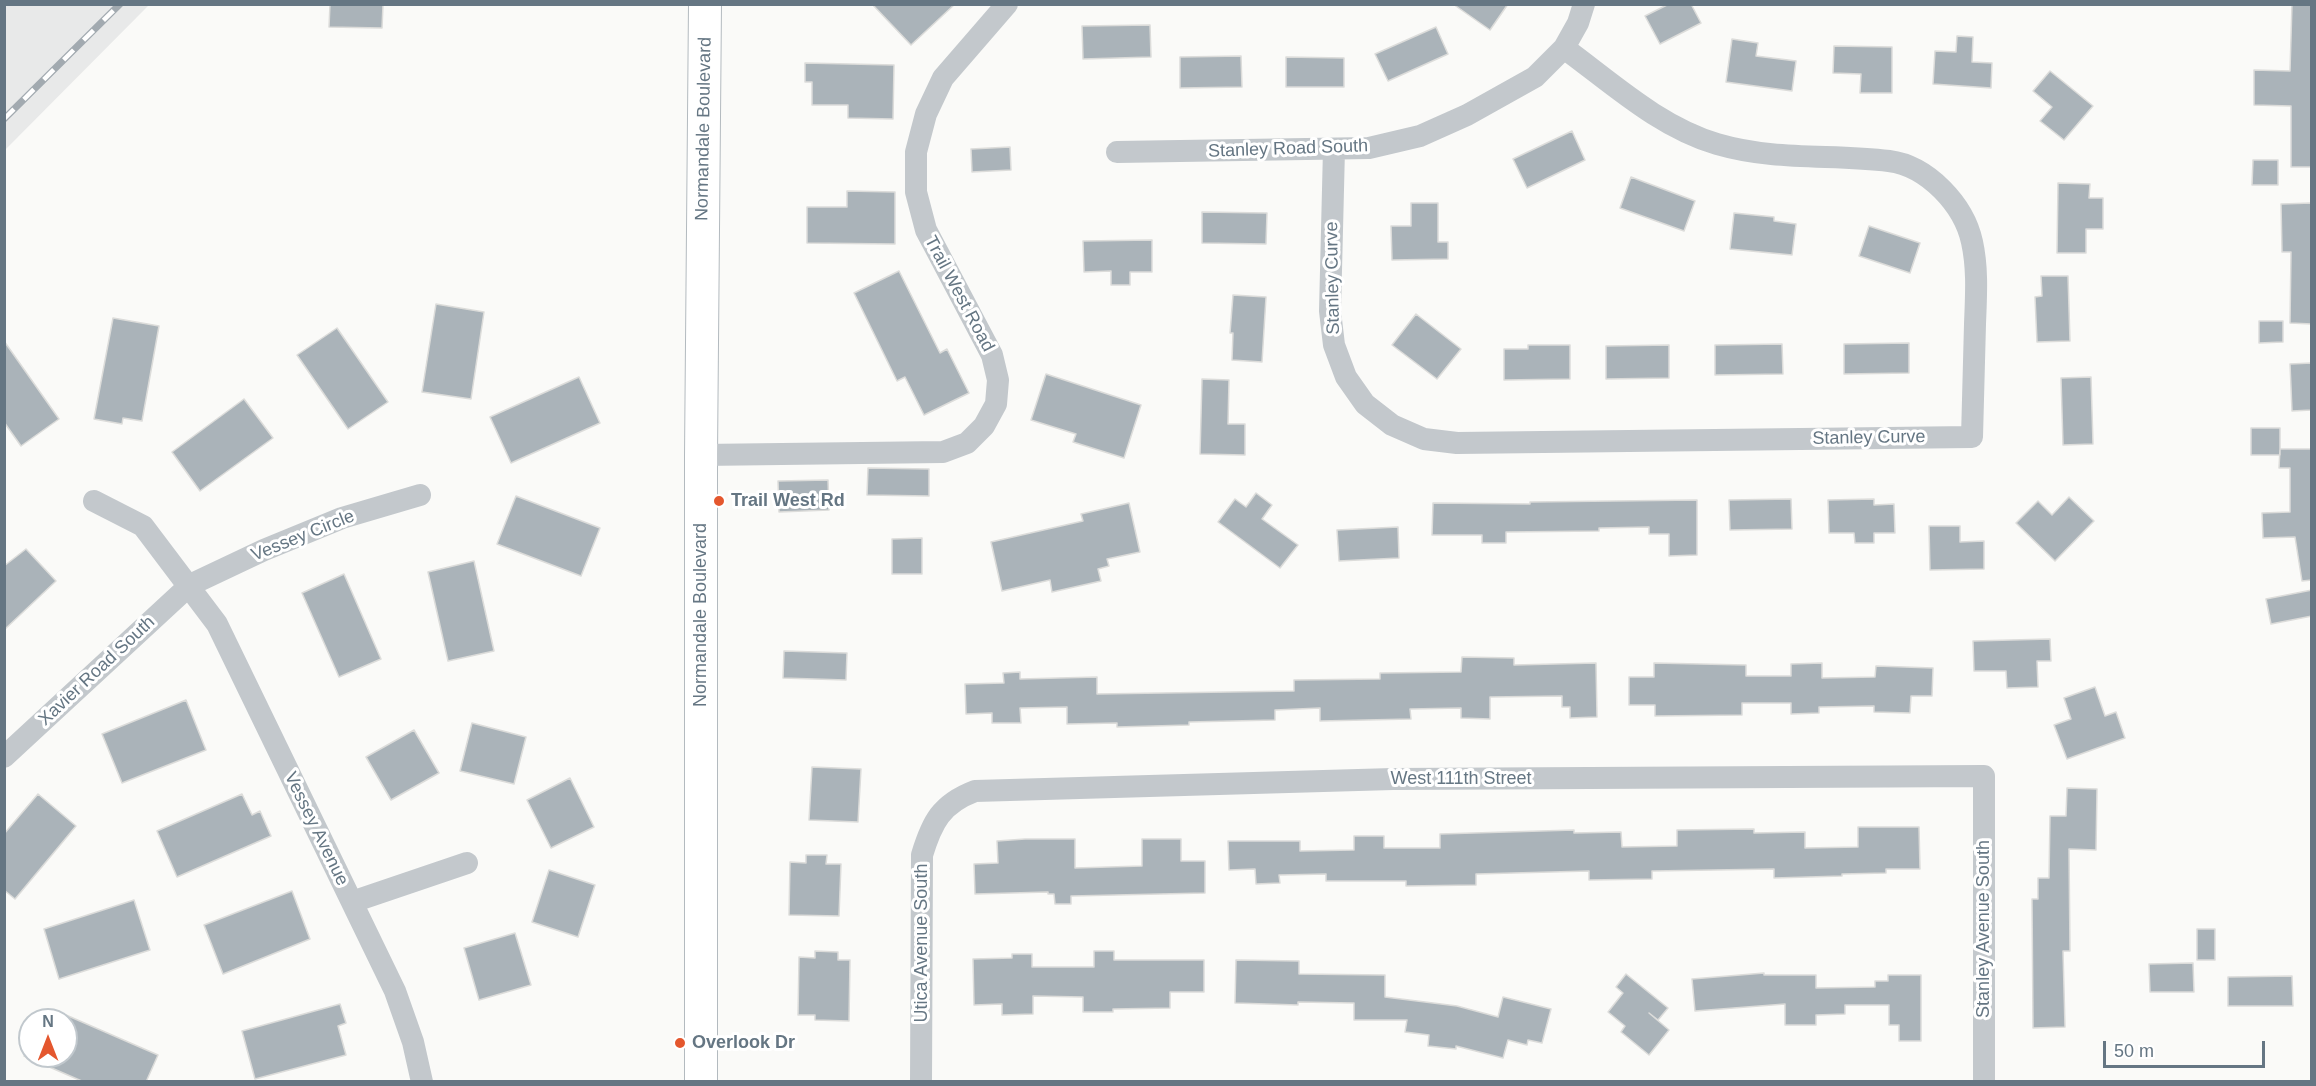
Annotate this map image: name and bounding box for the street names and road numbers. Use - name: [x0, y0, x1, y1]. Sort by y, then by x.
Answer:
- street label: Normandale Boulevard: [692, 37, 716, 221]
- street label: Stanley Road South: [1208, 135, 1368, 163]
- street label: Stanley Curve: [1321, 221, 1345, 335]
- street label: Trail West Road: [919, 232, 999, 356]
- street label: Stanley Curve: [1812, 426, 1926, 450]
- street label: Vessey Circle: [248, 506, 358, 566]
- street label: Normandale Boulevard: [690, 523, 712, 707]
- street label: Xavier Road South: [34, 612, 160, 730]
- street label: West 111th Street: [1390, 768, 1532, 790]
- street label: Vessey Avenue: [279, 769, 353, 889]
- street label: Stanley Avenue South: [1973, 840, 1995, 1018]
- street label: Utica Avenue South: [911, 864, 933, 1022]

